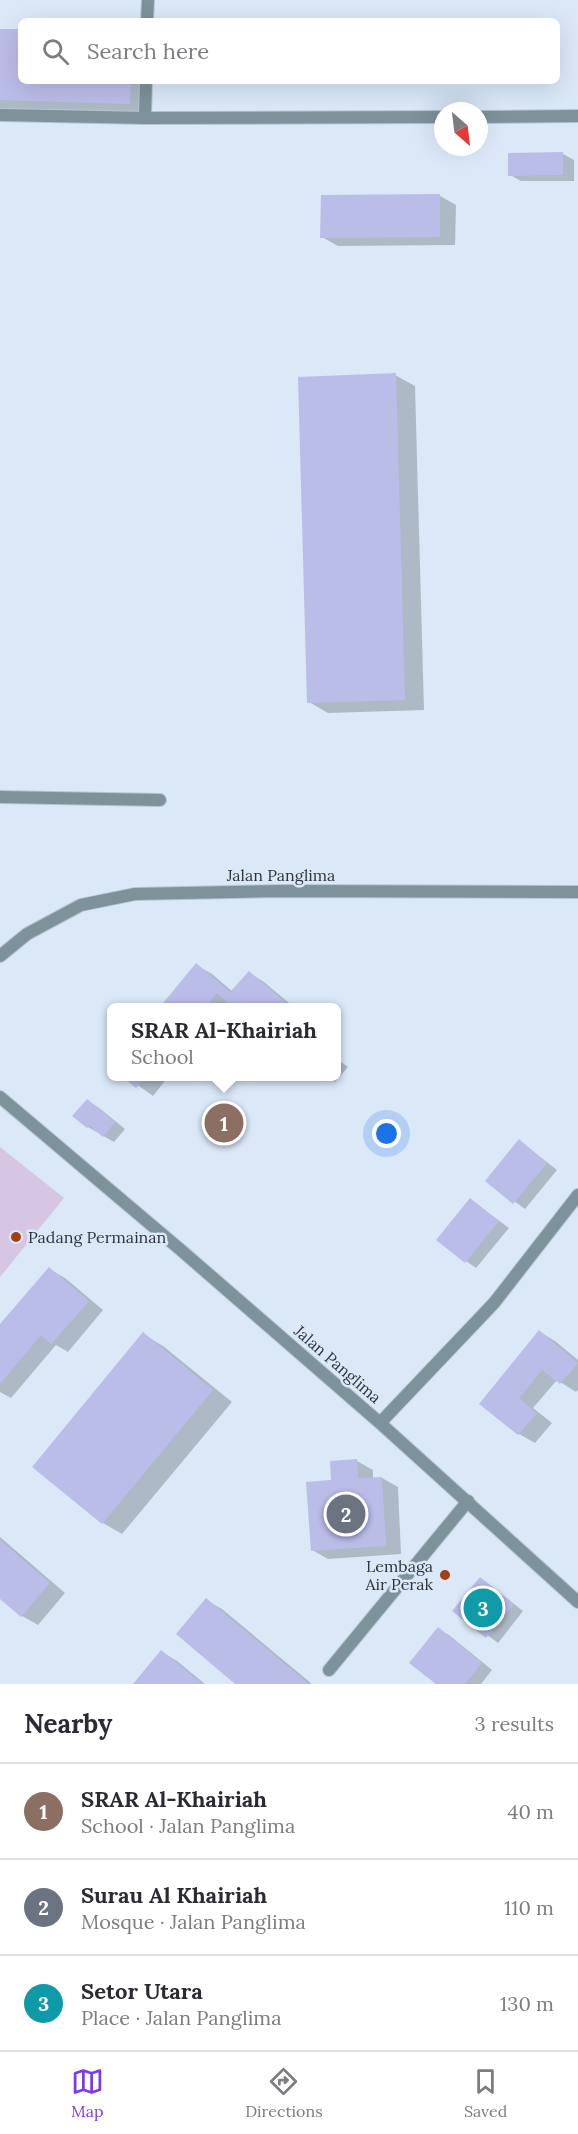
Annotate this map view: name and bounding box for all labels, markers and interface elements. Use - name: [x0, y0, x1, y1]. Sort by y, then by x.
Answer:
- search box: [18, 18, 560, 84]
- icon: search: [39, 35, 72, 68]
- text: Search here: [87, 37, 209, 65]
- north arrow: [434, 102, 488, 156]
- street label: Jalan Panglima: [226, 865, 335, 885]
- popup: [107, 1003, 341, 1081]
- text: SRAR Al-Khairiah: [131, 1016, 317, 1044]
- text: School: [131, 1044, 194, 1069]
- pin: 1: [204, 1100, 244, 1146]
- your location: [372, 1119, 401, 1148]
- place label: Padang Permainan: [28, 1227, 167, 1247]
- marker: Padang Permainan: [9, 1230, 23, 1244]
- street label: Jalan Panglima: [290, 1320, 386, 1407]
- pin: 2: [326, 1492, 366, 1537]
- place label: Lembaga Air Perak: [364, 1556, 433, 1594]
- marker: Lembaga Air Perak: [438, 1568, 452, 1582]
- pin: 3: [464, 1586, 502, 1630]
- text: Nearby: [24, 1707, 112, 1740]
- text: 3 results: [475, 1711, 554, 1736]
- text: SRAR Al-Khairiah: [81, 1785, 267, 1813]
- text: 1: [39, 1799, 48, 1824]
- text: 40 m: [508, 1799, 554, 1824]
- text: School · Jalan Panglima: [81, 1813, 295, 1838]
- text: Surau Al Khairiah: [81, 1881, 267, 1909]
- text: 2: [38, 1895, 49, 1920]
- text: 110 m: [504, 1895, 554, 1920]
- text: Mosque · Jalan Panglima: [81, 1909, 306, 1934]
- text: Setor Utara: [81, 1977, 203, 2005]
- text: 3: [38, 1991, 49, 2016]
- text: 130 m: [500, 1991, 554, 2016]
- text: Place · Jalan Panglima: [81, 2005, 282, 2030]
- tab: Map: [71, 2065, 104, 2121]
- tab: Directions: [245, 2065, 323, 2121]
- tab: Saved: [464, 2065, 507, 2121]

